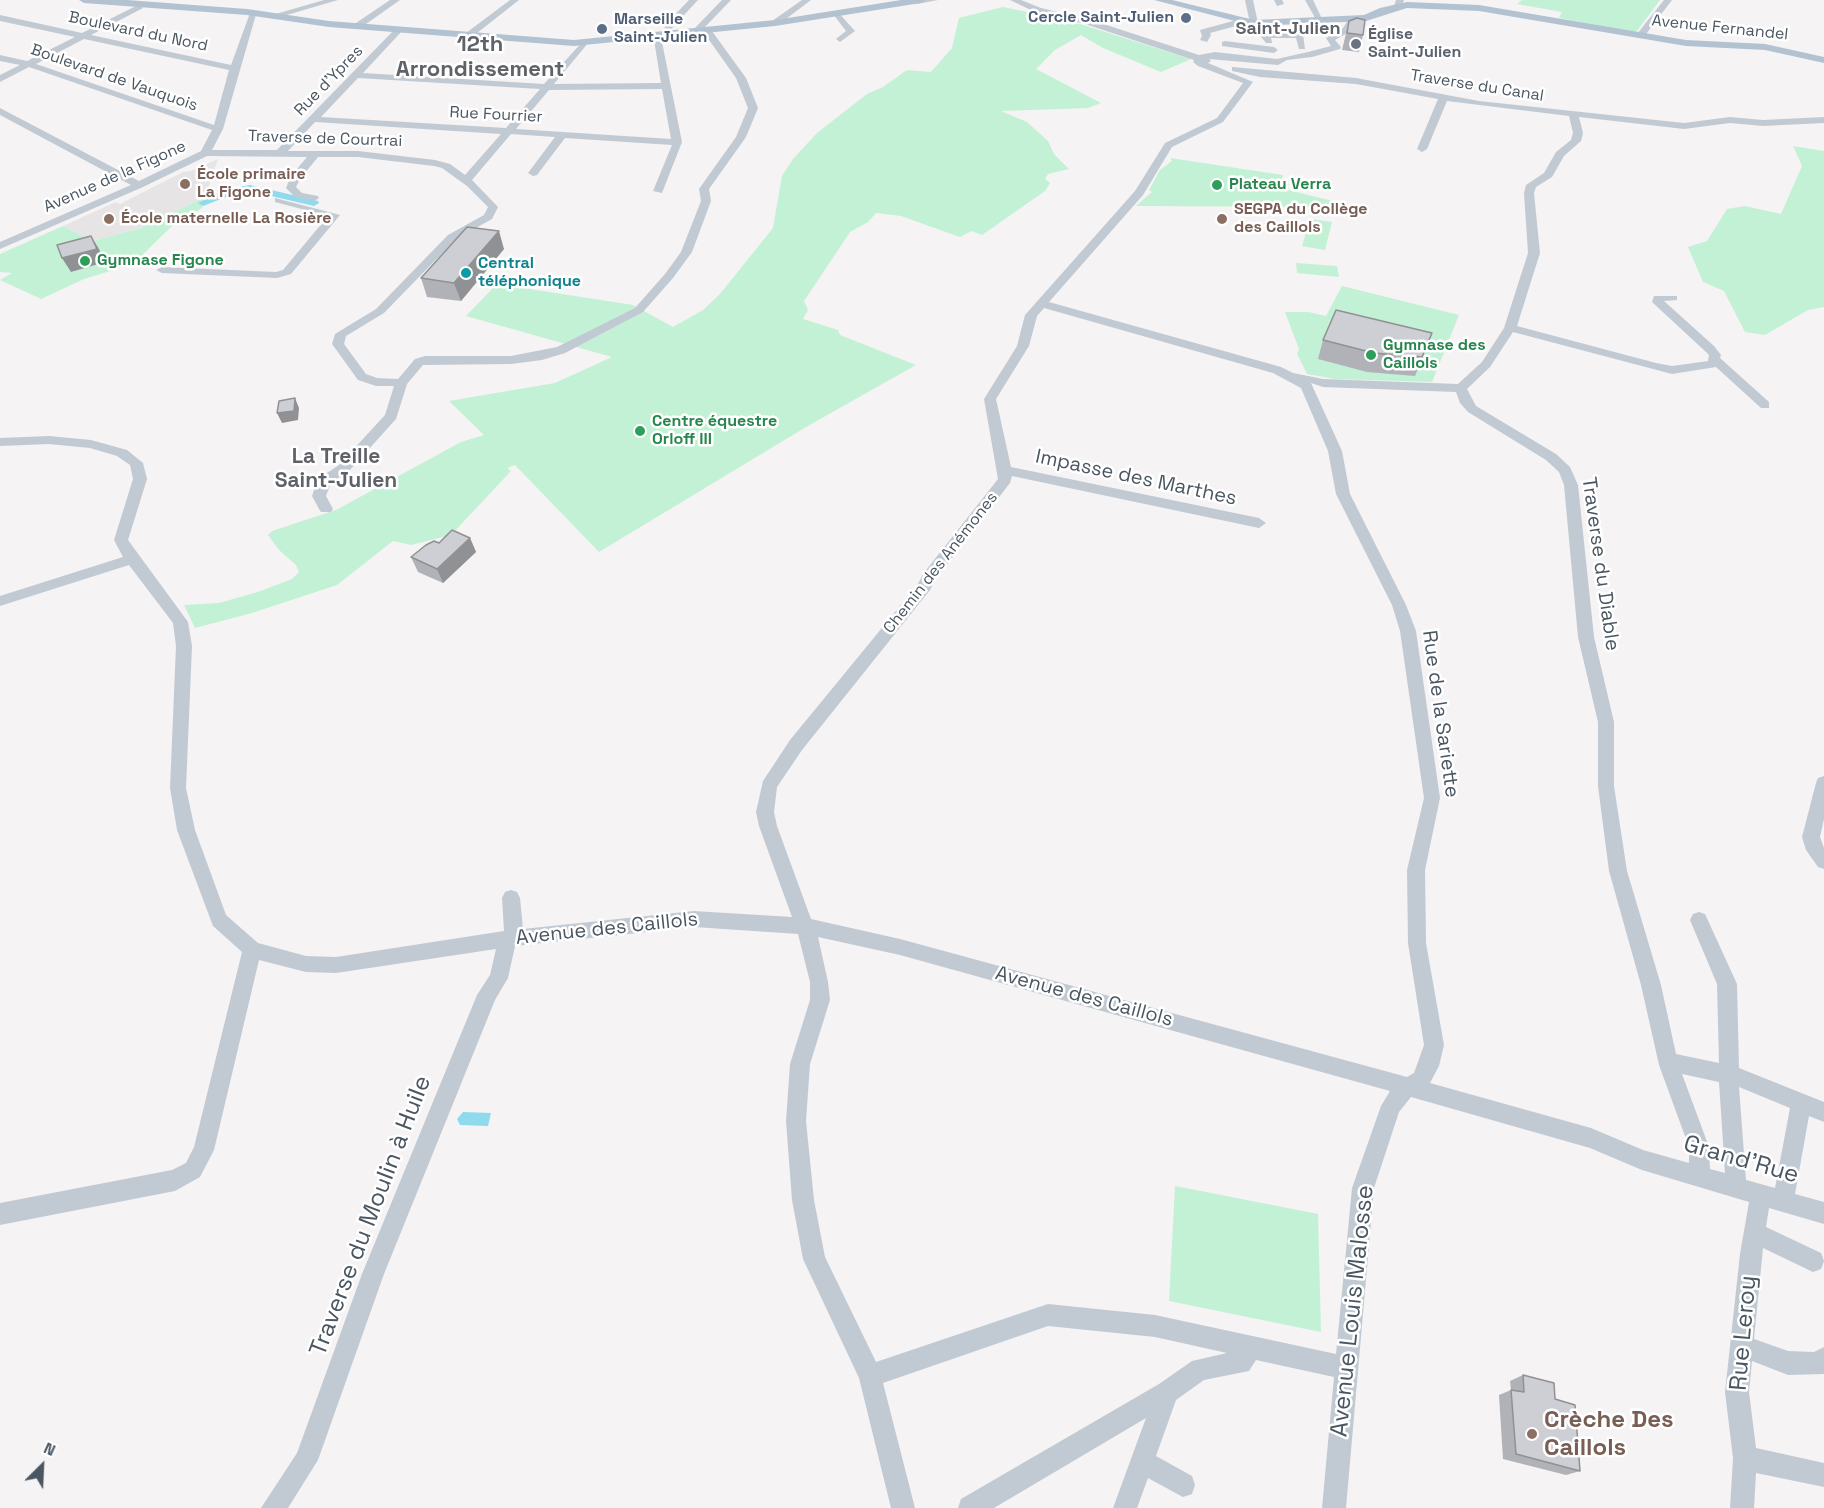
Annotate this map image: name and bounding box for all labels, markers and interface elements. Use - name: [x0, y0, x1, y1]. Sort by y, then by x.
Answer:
- street label: Boulevard du Nord: [67, 8, 209, 56]
- place label: Cercle Saint-Julien: [1028, 8, 1174, 28]
- place label: Marseille Saint-Julien: [614, 10, 707, 48]
- marker: Cercle Saint-Julien: [1179, 11, 1193, 25]
- street label: Avenue Fernandel: [1651, 11, 1789, 45]
- district label: Saint-Julien: [1235, 18, 1341, 40]
- marker: Marseille Saint-Julien: [595, 22, 609, 36]
- place label: Église Saint-Julien: [1368, 25, 1461, 63]
- district label: 12th Arrondissement: [396, 32, 564, 84]
- marker: Église Saint-Julien: [1349, 37, 1363, 51]
- street label: Boulevard de Vauquois: [28, 40, 200, 116]
- street label: Rue d'Ypres: [291, 42, 367, 120]
- street label: Traverse du Canal: [1409, 66, 1545, 106]
- street label: Rue Fourrier: [449, 103, 543, 127]
- street label: Traverse de Courtrai: [247, 127, 403, 151]
- street label: Avenue de la Figone: [41, 137, 189, 217]
- place label: École primaire La Figone: [197, 165, 306, 203]
- place label: Plateau Verra: [1229, 175, 1331, 195]
- marker: École primaire La Figone: [178, 177, 192, 191]
- marker: Plateau Verra: [1210, 178, 1224, 192]
- place label: SEGPA du Collège des Caillols: [1234, 200, 1368, 238]
- place label: École maternelle La Rosière: [121, 209, 331, 229]
- marker: École maternelle La Rosière: [102, 212, 116, 226]
- marker: SEGPA du Collège des Caillols: [1215, 212, 1229, 226]
- place label: Gymnase Figone: [97, 251, 224, 271]
- marker: Gymnase Figone: [78, 254, 92, 268]
- place label: Central téléphonique: [478, 254, 581, 292]
- marker: Central téléphonique: [459, 266, 473, 280]
- place label: Gymnase des Caillols: [1383, 336, 1486, 374]
- marker: Gymnase des Caillols: [1364, 348, 1378, 362]
- place label: Centre équestre Orloff III: [652, 412, 777, 450]
- marker: Centre équestre Orloff III: [633, 424, 647, 438]
- district label: La Treille Saint-Julien: [275, 444, 397, 494]
- street label: Impasse des Marthes: [1033, 445, 1239, 511]
- street label: Traverse du Diable: [1576, 476, 1624, 652]
- street label: Chemin des Anémones: [880, 488, 1002, 638]
- street label: Rue de la Sariette: [1416, 629, 1464, 799]
- street label: Avenue des Caillols: [515, 908, 699, 950]
- street label: Avenue des Caillols: [993, 962, 1175, 1032]
- street label: Traverse du Moulin à Huile: [304, 1072, 438, 1360]
- street label: Grand'Rue: [1680, 1130, 1802, 1190]
- street label: Avenue Louis Malosse: [1325, 1184, 1381, 1438]
- street label: Rue Leroy: [1725, 1274, 1763, 1392]
- place label: Crèche Des Caillols: [1544, 1406, 1674, 1462]
- marker: Crèche Des Caillols: [1525, 1427, 1539, 1441]
- north arrow: [12, 1436, 72, 1496]
- text: N: [40, 1437, 59, 1461]

